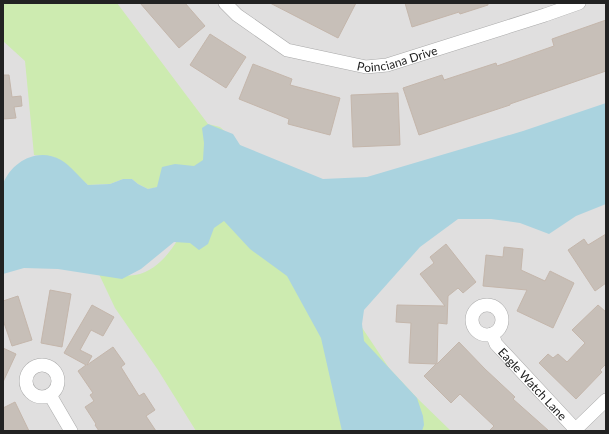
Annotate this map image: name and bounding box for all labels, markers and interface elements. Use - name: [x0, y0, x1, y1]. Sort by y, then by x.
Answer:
- street label: Poinciana Drive: [356, 42, 439, 75]
- street label: Eagle Watch Lane: [496, 344, 570, 423]

